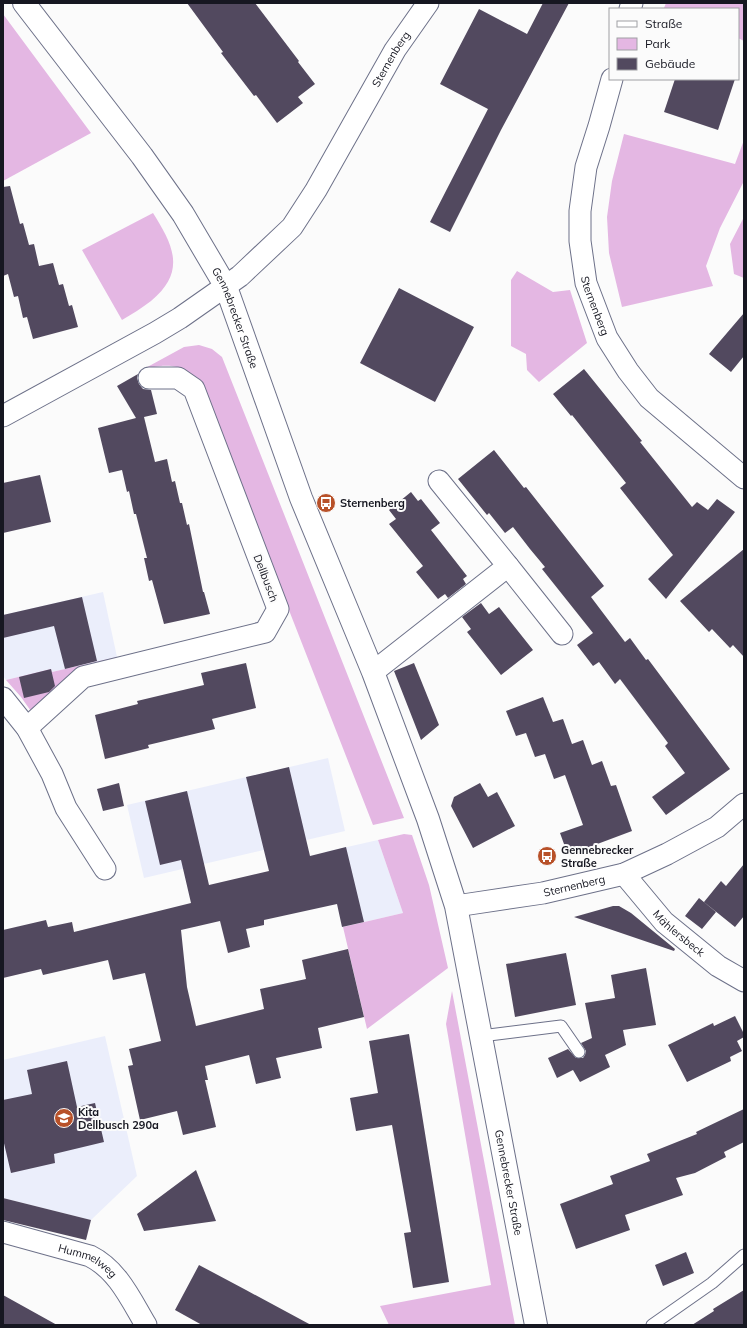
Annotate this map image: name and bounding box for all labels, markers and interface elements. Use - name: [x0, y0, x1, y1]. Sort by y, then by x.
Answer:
- legend: [609, 8, 739, 80]
- text: Straße: [645, 16, 682, 31]
- street label: Sternenberg: [369, 28, 413, 89]
- text: Park: [645, 36, 671, 51]
- text: Gebäude: [645, 56, 695, 71]
- street label: Gennebrecker Straße: [209, 265, 261, 370]
- street label: Sternenberg: [578, 275, 612, 338]
- bus stop icon: Sternenberg: [315, 492, 337, 514]
- place label: Sternenberg: [340, 496, 405, 510]
- street label: Dellbusch: [251, 552, 281, 604]
- place label: Gennebrecker Straße: [561, 843, 634, 870]
- bus stop icon: Gennebrecker Straße: [536, 845, 558, 867]
- street label: Sternenberg: [542, 872, 606, 900]
- street label: Mählersbeck: [650, 907, 708, 960]
- place label: Kita Dellbusch 290a: [78, 1105, 159, 1132]
- school or university icon: Kita Dellbusch 290a: [53, 1107, 75, 1129]
- street label: Gennebrecker Straße: [492, 1128, 526, 1237]
- street label: Hummelweg: [57, 1241, 120, 1281]

